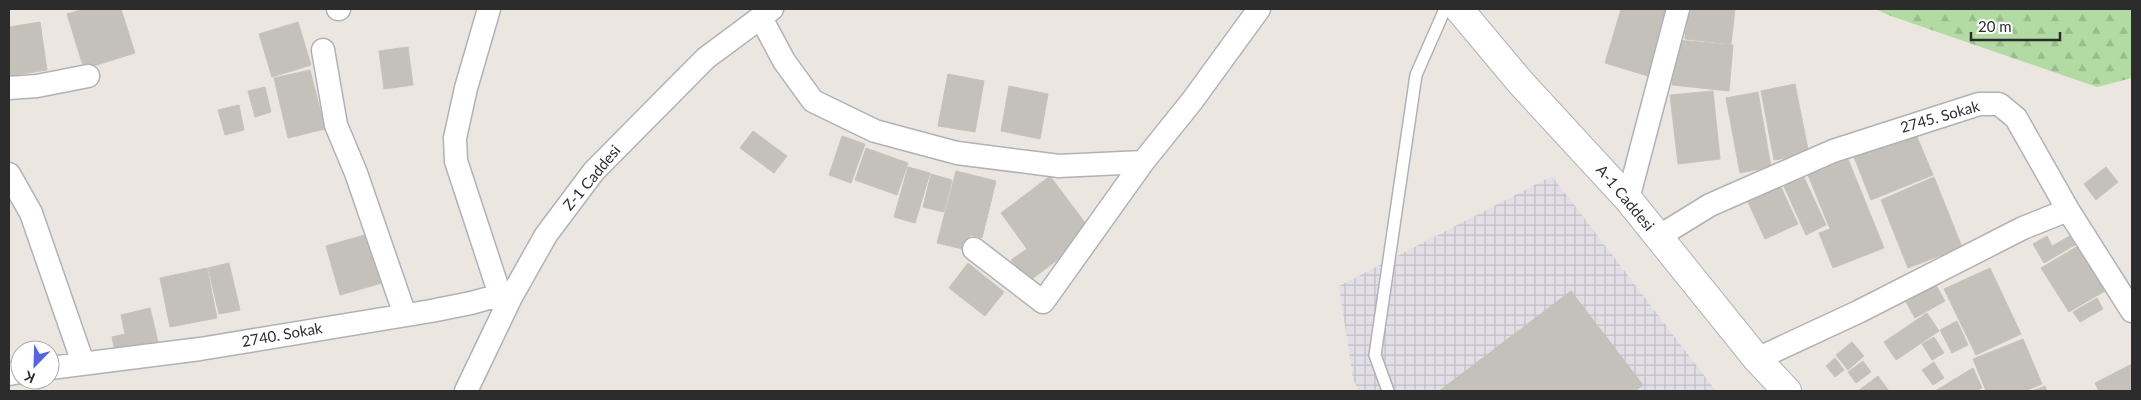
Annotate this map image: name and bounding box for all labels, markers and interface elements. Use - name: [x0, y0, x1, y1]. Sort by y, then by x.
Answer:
- scale bar: [1971, 10, 2060, 42]
- text: 20 m: [1978, 17, 2012, 35]
- street label: 2745. Sokak: [1898, 96, 1982, 136]
- street label: Z-1 Caddesi: [559, 141, 624, 214]
- street label: A-1 Caddesi: [1593, 161, 1659, 234]
- street label: 2740. Sokak: [240, 318, 324, 350]
- north arrow: [10, 340, 60, 390]
- text: K: [22, 368, 37, 387]

